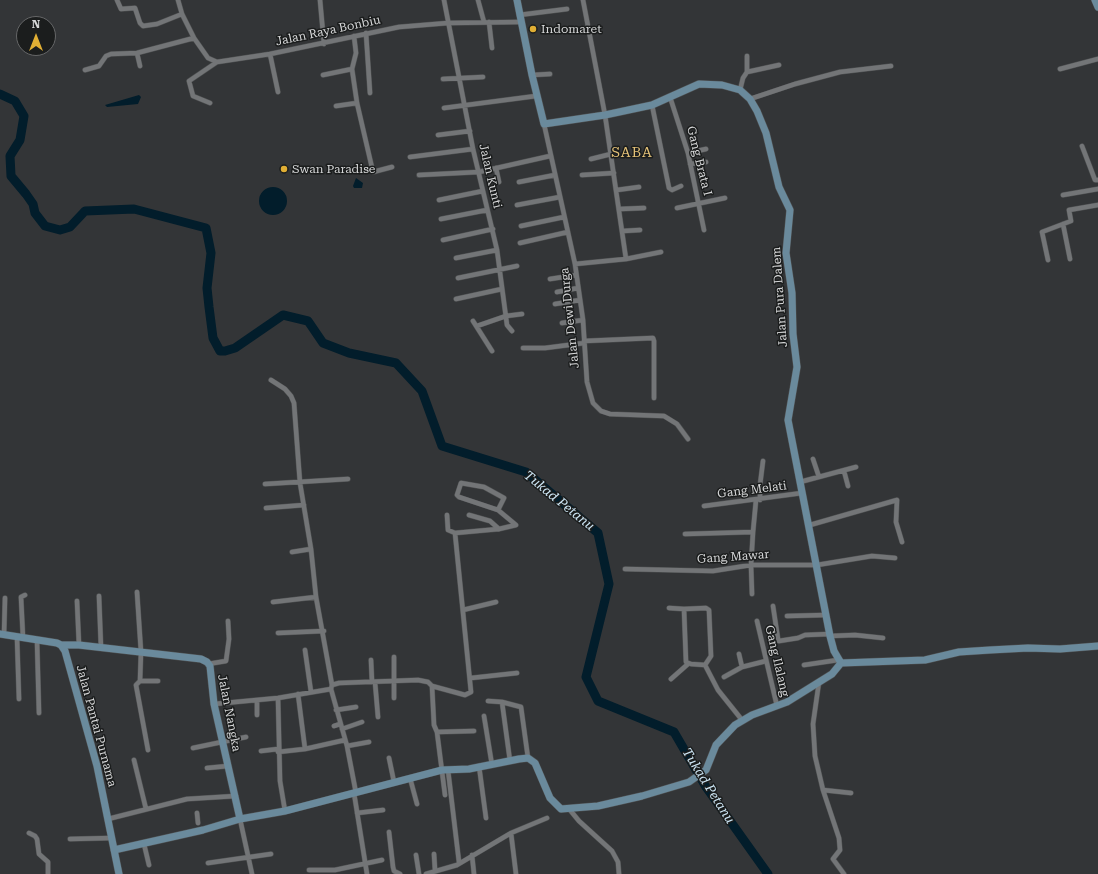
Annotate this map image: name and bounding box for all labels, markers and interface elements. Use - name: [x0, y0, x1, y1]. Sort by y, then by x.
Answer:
- street label: Jalan Raya Bonbiu: [274, 13, 382, 49]
- north arrow: [16, 16, 56, 56]
- text: N: [32, 18, 40, 31]
- place label: Indomaret: [541, 22, 602, 36]
- marker: Indomaret: [528, 24, 538, 34]
- street label: Gang Brata I: [683, 125, 715, 197]
- street label: Jalan Kunti: [476, 142, 504, 210]
- district label: SABA: [611, 145, 653, 161]
- place label: Swan Paradise: [292, 162, 375, 176]
- marker: Swan Paradise: [279, 164, 289, 174]
- street label: Jalan Pura Dalem: [769, 246, 791, 348]
- street label: Jalan Dewi Durga: [558, 267, 582, 369]
- water label: Tukad Petanu: [521, 468, 597, 534]
- street label: Gang Melati: [716, 479, 788, 501]
- street label: Gang Mawar: [696, 547, 770, 567]
- street label: Gang Ilalang: [762, 624, 792, 698]
- street label: Jalan Pantai Purnama: [73, 664, 119, 788]
- street label: Jalan Nangka: [214, 673, 244, 753]
- water label: Tukad Petanu: [679, 745, 737, 827]

